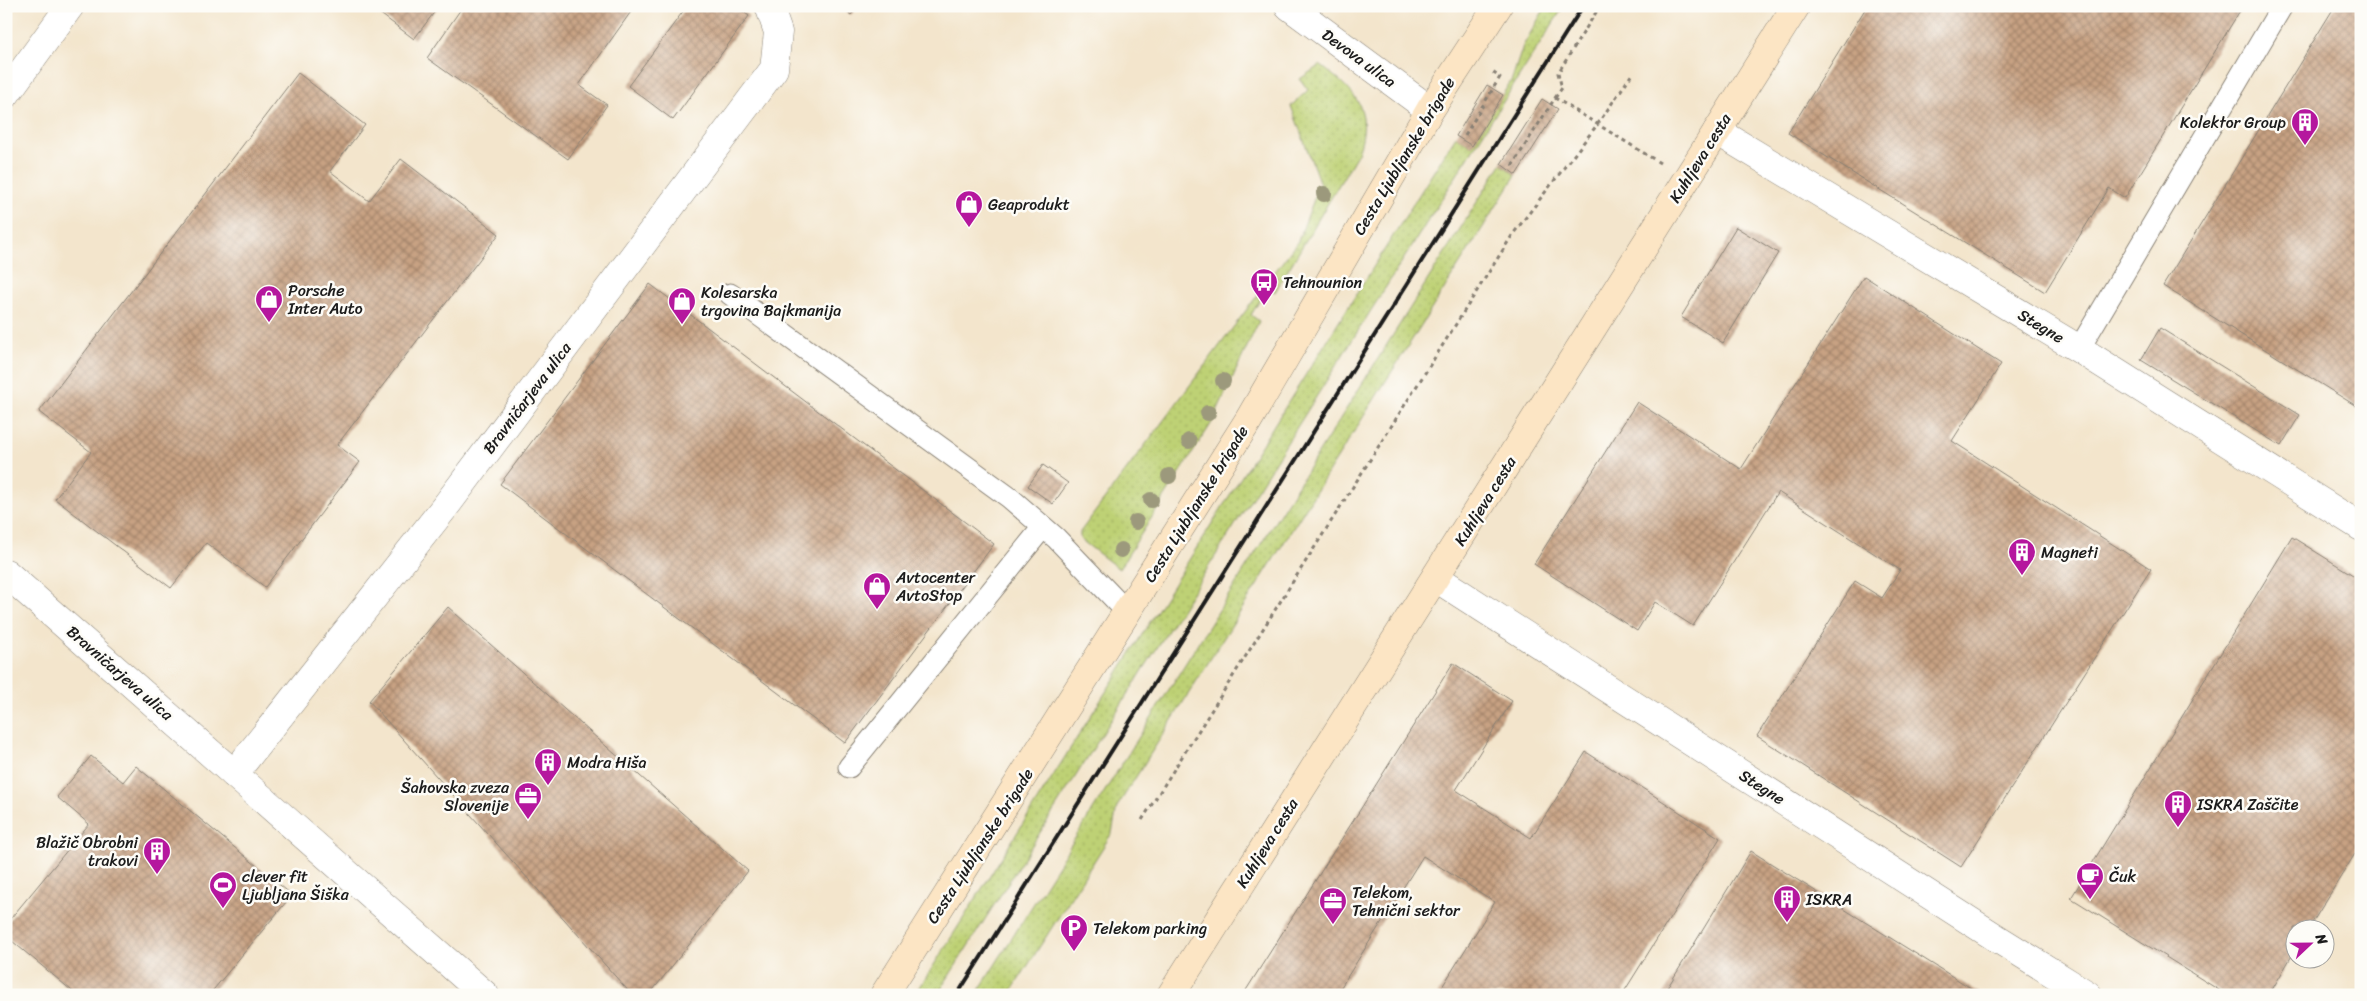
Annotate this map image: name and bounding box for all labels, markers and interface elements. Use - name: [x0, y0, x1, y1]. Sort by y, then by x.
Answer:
- street label: Devova ulica: [1315, 21, 1403, 95]
- street label: Cesta Ljubljanske brigade: [1345, 71, 1463, 241]
- street label: Kuhljeva cesta: [1661, 106, 1740, 209]
- building icon: Kolektor Group: [2290, 107, 2320, 146]
- place label: Kolektor Group: [2180, 108, 2287, 137]
- shop icon: Geaprodukt: [954, 189, 984, 228]
- place label: Geaprodukt: [988, 190, 1070, 219]
- bus stop icon: Tehnounion: [1249, 267, 1279, 306]
- place label: Tehnounion: [1283, 268, 1363, 297]
- place label: Porsche Inter Auto: [287, 276, 363, 323]
- place label: Kolesarska trgovina Bajkmanija: [701, 278, 841, 325]
- shop icon: Porsche Inter Auto: [254, 284, 284, 323]
- shop icon: Kolesarska trgovina Bajkmanija: [667, 286, 697, 325]
- street label: Stegne: [2012, 301, 2070, 351]
- street label: Bravničarjeva ulica: [475, 335, 580, 460]
- street label: Cesta Ljubljanske brigade: [1136, 420, 1256, 588]
- street label: Kuhljeva cesta: [1446, 449, 1525, 552]
- building icon: Magneti: [2007, 537, 2037, 576]
- place label: Magneti: [2041, 538, 2098, 567]
- place label: Avtocenter AvtoStop: [895, 563, 977, 610]
- shop icon: Avtocenter AvtoStop: [862, 571, 892, 610]
- street label: Bravničarjeva ulica: [60, 618, 181, 729]
- building icon: Modra Hiša: [533, 747, 563, 786]
- place label: Modra Hiša: [567, 748, 647, 777]
- street label: Stegne: [1733, 761, 1791, 813]
- street label: Cesta Ljubljanske brigade: [919, 762, 1041, 930]
- place label: Šahovska zveza Slovenije: [401, 773, 510, 820]
- office icon: Šahovska zveza Slovenije: [513, 781, 543, 820]
- building icon: ISKRA Zaščite: [2163, 789, 2193, 828]
- place label: ISKRA Zaščite: [2196, 790, 2299, 819]
- street label: Kuhljeva cesta: [1228, 791, 1307, 894]
- place label: Blažič Obrobni trakovi: [36, 828, 139, 875]
- building icon: Blažič Obrobni trakovi: [142, 836, 172, 875]
- cafe icon: Čuk: [2075, 861, 2105, 900]
- place label: clever fit Ljubljana Šiška: [242, 862, 350, 909]
- place label: Čuk: [2109, 862, 2137, 891]
- sports icon: clever fit Ljubljana Šiška: [208, 870, 238, 909]
- place label: Telekom, Tehnični sektor: [1352, 878, 1461, 925]
- building icon: ISKRA: [1772, 884, 1802, 923]
- place label: ISKRA: [1805, 885, 1852, 914]
- office icon: Telekom, Tehnični sektor: [1318, 886, 1348, 925]
- parking icon: Telekom parking: [1059, 913, 1089, 952]
- place label: Telekom parking: [1093, 914, 1207, 943]
- north arrow: [2284, 918, 2334, 968]
- text: N: [2308, 929, 2335, 949]

